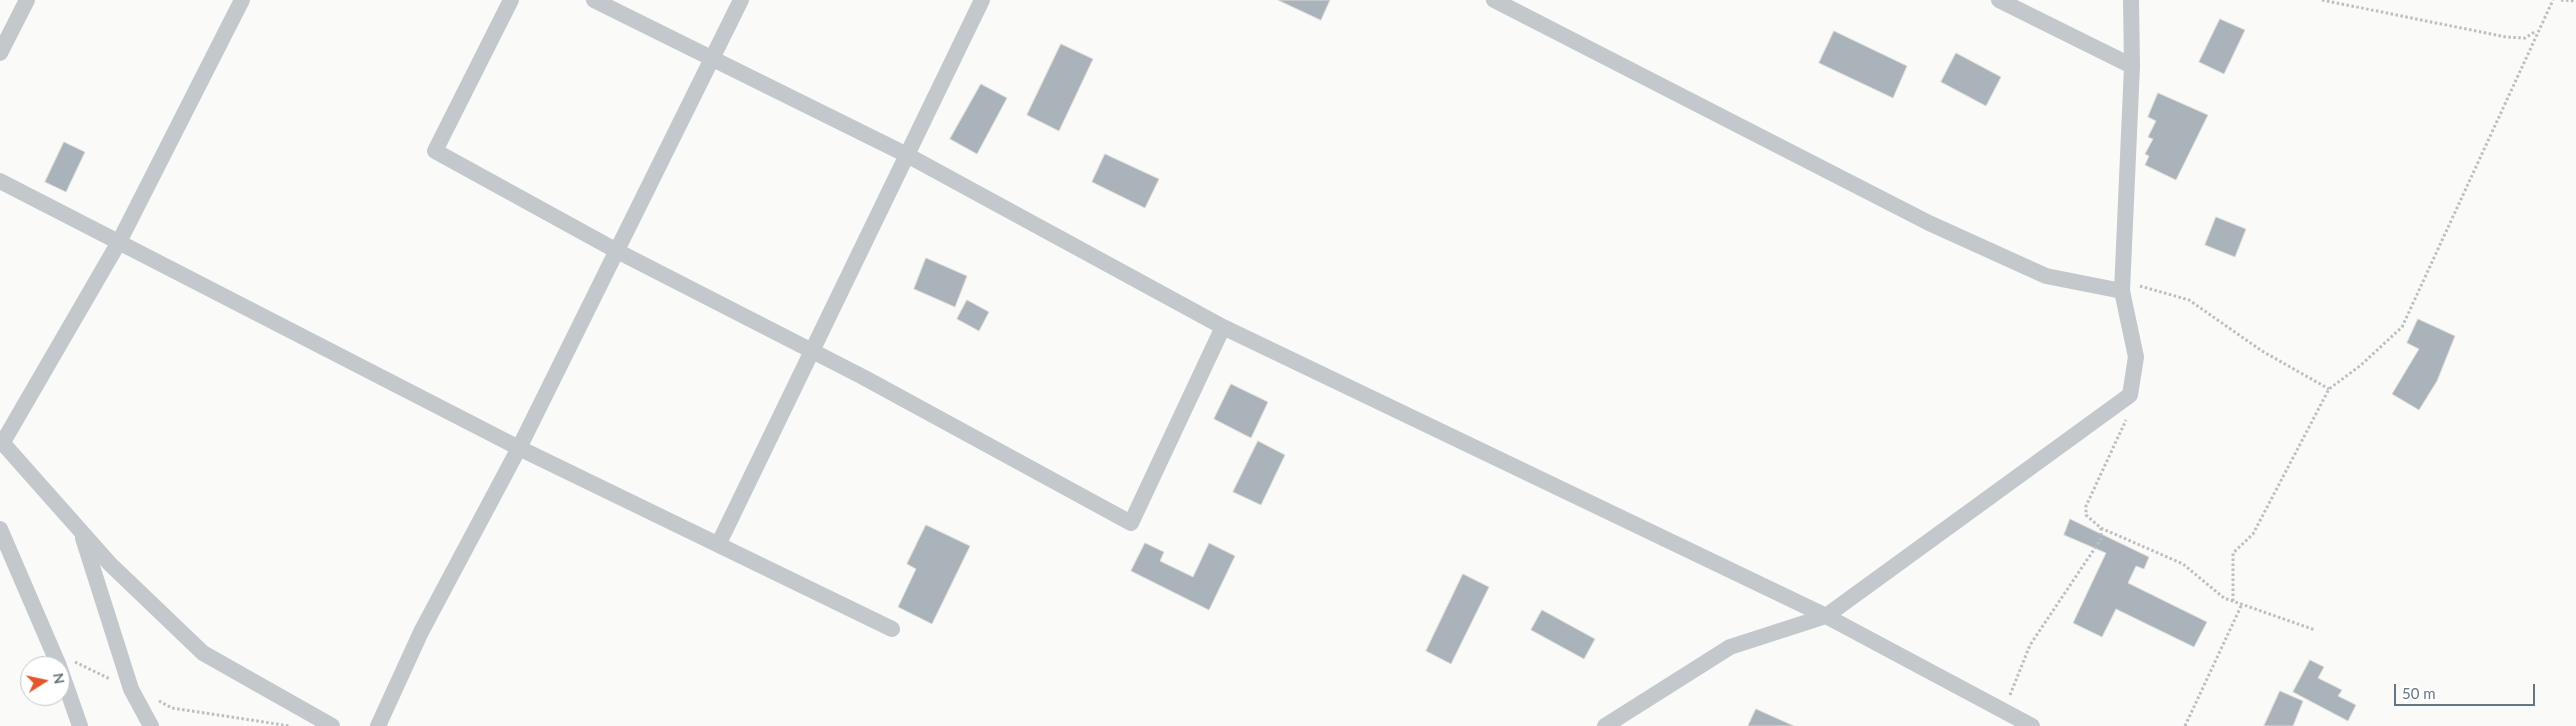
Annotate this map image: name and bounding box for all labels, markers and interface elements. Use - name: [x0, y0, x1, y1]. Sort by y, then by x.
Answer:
- north arrow: [20, 656, 70, 706]
- text: N: [50, 672, 69, 685]
- scale bar: [2396, 674, 2537, 706]
- text: 50 m: [2402, 684, 2436, 702]

